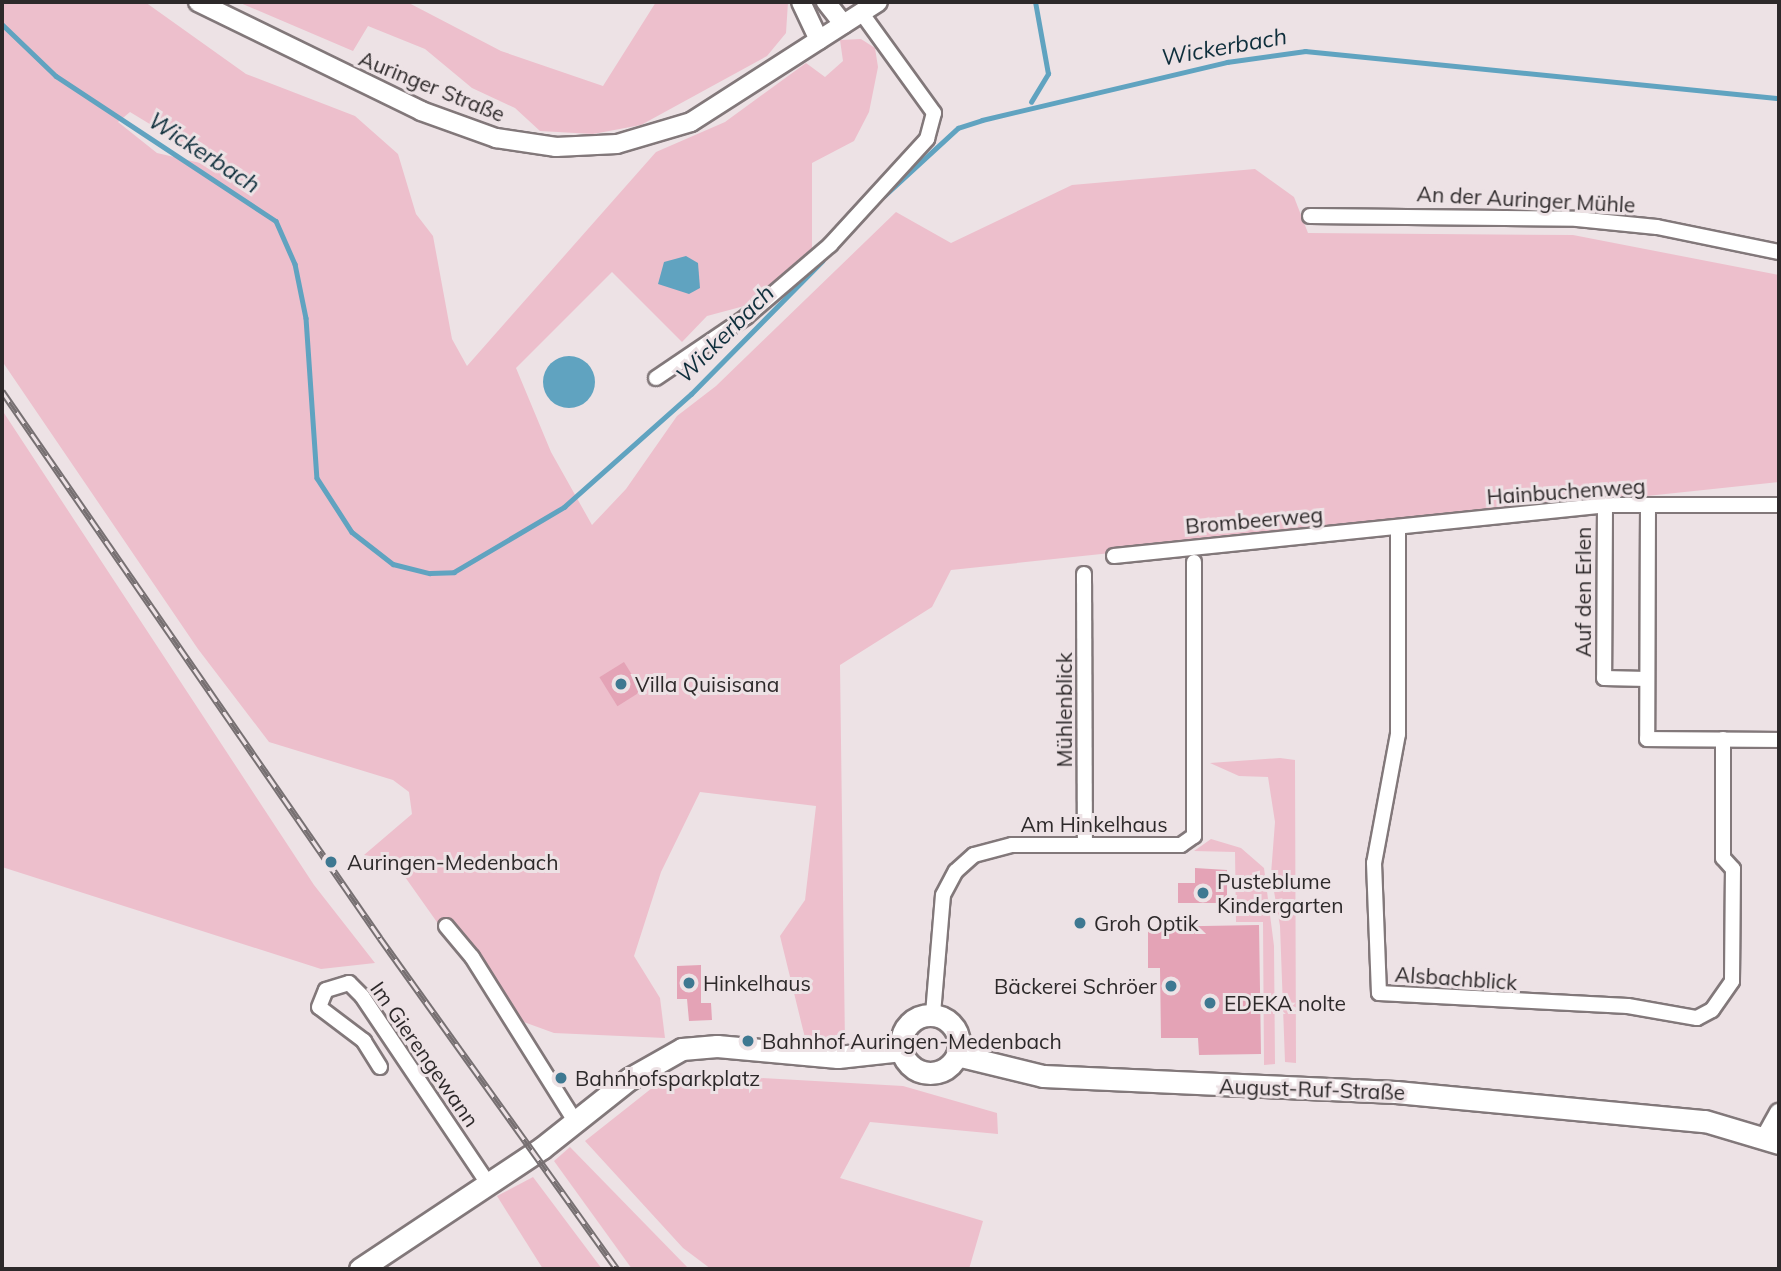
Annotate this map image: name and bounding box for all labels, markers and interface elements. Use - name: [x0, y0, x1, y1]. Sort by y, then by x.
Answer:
- water label: Wickerbach: [1159, 22, 1289, 72]
- street label: Auringer Straße: [355, 45, 509, 127]
- water label: Wickerbach: [143, 107, 265, 199]
- street label: An der Auringer Mühle: [1416, 181, 1636, 217]
- water label: Wickerbach: [670, 279, 780, 389]
- street label: Hainbuchenweg: [1486, 473, 1646, 509]
- street label: Brombeerweg: [1184, 501, 1324, 539]
- street label: Auf den Erlen: [1570, 527, 1596, 657]
- street label: Mühlenblick: [1051, 653, 1077, 767]
- place label: Villa Quisisana: [635, 671, 779, 697]
- marker: Villa Quisisana: [613, 676, 629, 692]
- street label: Am Hinkelhaus: [1020, 811, 1168, 837]
- place label: Auringen-Medenbach: [347, 849, 559, 875]
- marker: Auringen-Medenbach: [321, 852, 341, 872]
- place label: Pusteblume Kindergarten: [1217, 868, 1344, 918]
- marker: Pusteblume Kindergarten: [1195, 885, 1211, 901]
- place label: Groh Optik: [1094, 910, 1198, 936]
- marker: Groh Optik: [1072, 915, 1088, 931]
- street label: Alsbachblick: [1394, 961, 1518, 995]
- place label: Hinkelhaus: [703, 970, 811, 996]
- place label: Bäckerei Schröer: [994, 973, 1157, 999]
- marker: Hinkelhaus: [681, 975, 697, 991]
- street label: Im Gierengewann: [365, 977, 485, 1131]
- marker: Bäckerei Schröer: [1163, 978, 1179, 994]
- place label: EDEKA nolte: [1224, 990, 1346, 1016]
- marker: EDEKA nolte: [1202, 995, 1218, 1011]
- place label: Bahnhof Auringen-Medenbach: [762, 1028, 1062, 1054]
- marker: Bahnhof Auringen-Medenbach: [740, 1033, 756, 1049]
- place label: Bahnhofsparkplatz: [575, 1065, 760, 1091]
- marker: Bahnhofsparkplatz: [553, 1070, 569, 1086]
- street label: August-Ruf-Straße: [1219, 1073, 1405, 1105]

